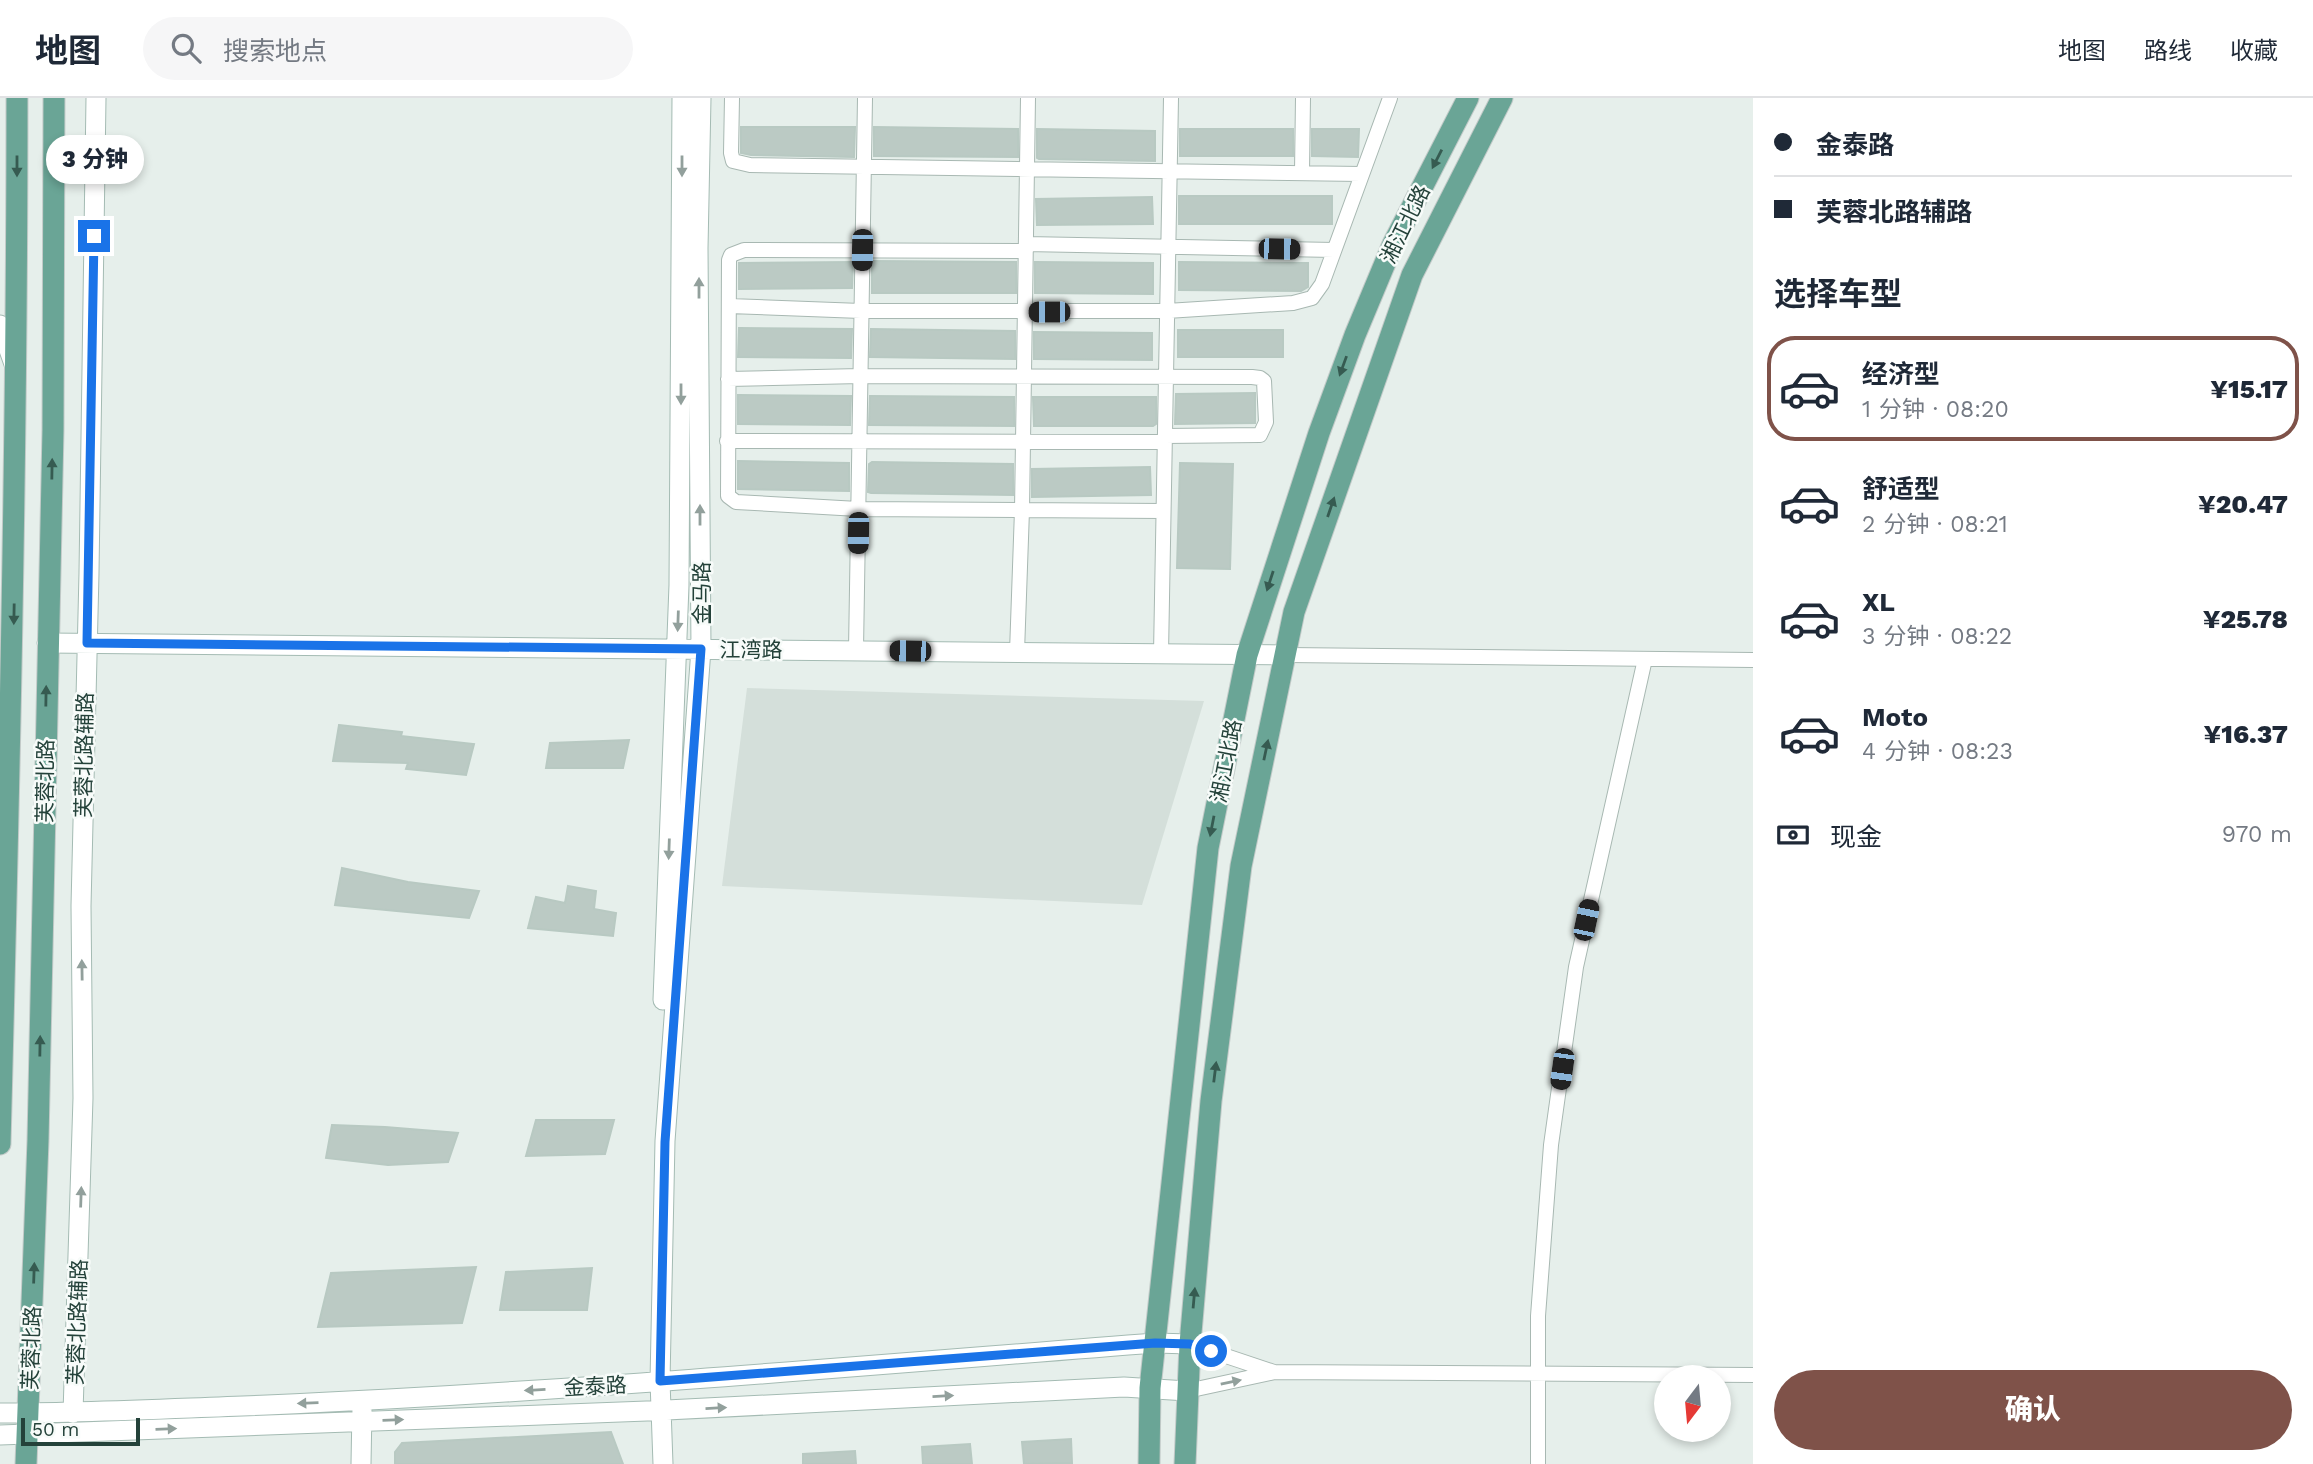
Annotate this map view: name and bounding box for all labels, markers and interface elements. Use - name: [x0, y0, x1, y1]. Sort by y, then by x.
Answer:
- search box: [143, 17, 633, 80]
- icon: search: [167, 29, 205, 67]
- text: 地图: [35, 31, 101, 70]
- text: 搜索地点: [223, 36, 327, 66]
- text: 地图: [2058, 37, 2106, 65]
- text: 路线: [2144, 37, 2192, 65]
- text: 收藏: [2230, 37, 2278, 65]
- text: 金泰路: [1816, 130, 1894, 160]
- callout: 3 分钟: [45, 135, 143, 184]
- text: 3 分钟: [62, 146, 128, 173]
- one-way arrow: [1432, 149, 1443, 169]
- one-way arrow: [11, 155, 23, 177]
- one-way arrow: [676, 155, 688, 177]
- street label: 湘江北路: [1375, 181, 1435, 267]
- text: 芙蓉北路辅路: [1816, 197, 1972, 227]
- route end: [78, 220, 110, 252]
- car: [852, 229, 873, 271]
- car: [1258, 238, 1301, 260]
- text: 选择车型: [1774, 275, 1902, 313]
- one-way arrow: [693, 276, 705, 298]
- car: [1029, 302, 1071, 323]
- one-way arrow: [1338, 355, 1349, 376]
- icon: car: [1778, 357, 1841, 420]
- text: 经济型: [1862, 359, 1940, 389]
- text: ¥15.17: [2210, 374, 2288, 404]
- one-way arrow: [675, 383, 686, 405]
- text: 1 分钟 · 08:20: [1862, 396, 2009, 423]
- one-way arrow: [46, 457, 57, 479]
- icon: car: [1778, 472, 1841, 535]
- text: 舒适型: [1862, 474, 1940, 504]
- text: ¥20.47: [2198, 489, 2288, 519]
- one-way arrow: [1326, 497, 1337, 518]
- one-way arrow: [694, 504, 706, 526]
- text: 2 分钟 · 08:21: [1862, 511, 2008, 538]
- car: [848, 512, 869, 554]
- street label: 金马路: [689, 562, 714, 625]
- one-way arrow: [1265, 571, 1275, 592]
- icon: car: [1778, 587, 1841, 650]
- text: XL: [1862, 587, 1895, 617]
- one-way arrow: [8, 603, 19, 625]
- text: ¥25.78: [2203, 604, 2288, 634]
- one-way arrow: [673, 610, 684, 632]
- text: 3 分钟 · 08:22: [1862, 623, 2012, 650]
- street label: 江湾路: [720, 637, 783, 662]
- car: [889, 640, 932, 662]
- one-way arrow: [40, 685, 52, 707]
- street label: 芙蓉北路辅路: [70, 692, 98, 818]
- icon: car: [1778, 702, 1841, 765]
- text: Moto: [1862, 702, 1928, 732]
- street label: 湘江北路: [1206, 717, 1246, 805]
- text: ¥16.37: [2204, 719, 2288, 749]
- text: 4 分钟 · 08:23: [1862, 738, 2013, 765]
- street label: 芙蓉北路: [32, 739, 58, 823]
- one-way arrow: [1261, 739, 1272, 761]
- one-way arrow: [1207, 815, 1218, 837]
- icon: cash: [1774, 816, 1812, 854]
- text: 970 m: [2222, 821, 2292, 848]
- text: 现金: [1830, 822, 1882, 852]
- one-way arrow: [663, 838, 674, 860]
- car: [1572, 897, 1601, 943]
- one-way arrow: [76, 959, 88, 981]
- one-way arrow: [34, 1035, 46, 1057]
- car: [1549, 1047, 1576, 1091]
- one-way arrow: [1209, 1060, 1220, 1082]
- one-way arrow: [75, 1186, 86, 1208]
- street label: 芙蓉北路辅路: [62, 1259, 92, 1385]
- one-way arrow: [28, 1262, 39, 1284]
- one-way arrow: [1189, 1287, 1200, 1309]
- street label: 芙蓉北路: [17, 1306, 45, 1390]
- route start: [1195, 1335, 1227, 1367]
- north arrow: [1654, 1365, 1731, 1442]
- map controls: [1654, 1365, 1731, 1442]
- button: 确认: [1774, 1370, 2292, 1450]
- street label: 金泰路: [563, 1372, 627, 1400]
- one-way arrow: [1220, 1376, 1242, 1387]
- one-way arrow: [524, 1385, 546, 1396]
- one-way arrow: [932, 1391, 954, 1402]
- one-way arrow: [297, 1397, 319, 1408]
- one-way arrow: [705, 1402, 727, 1413]
- one-way arrow: [383, 1414, 405, 1426]
- scale bar: [21, 1415, 140, 1447]
- text: 50 m: [32, 1418, 79, 1441]
- one-way arrow: [155, 1424, 177, 1435]

